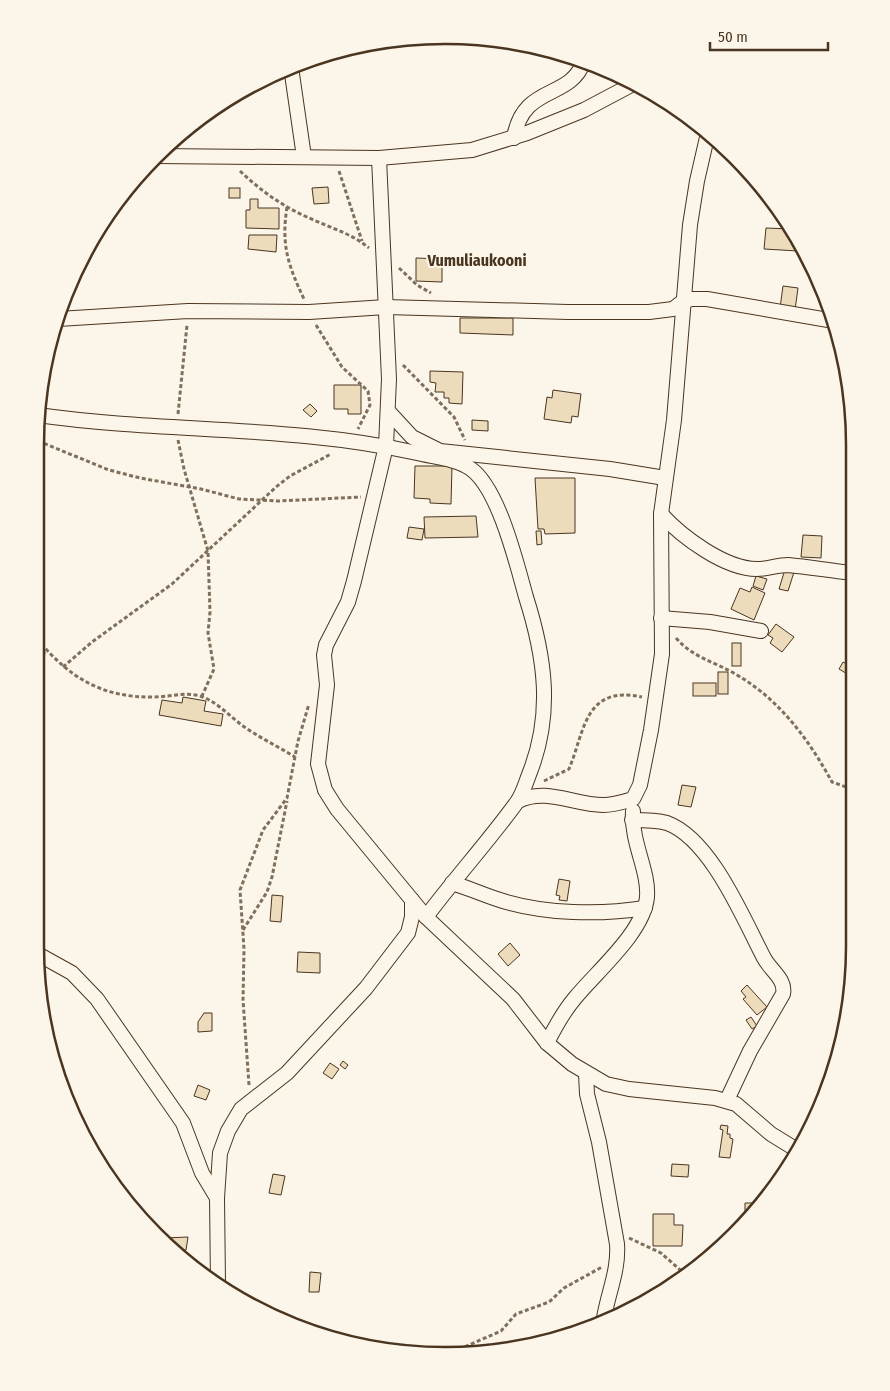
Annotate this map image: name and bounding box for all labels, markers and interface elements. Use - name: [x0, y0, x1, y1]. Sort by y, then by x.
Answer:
- scale bar: [710, 20, 828, 52]
- text: 50 m: [718, 28, 748, 46]
- district label: Vumuliaukooni: [426, 251, 527, 270]

